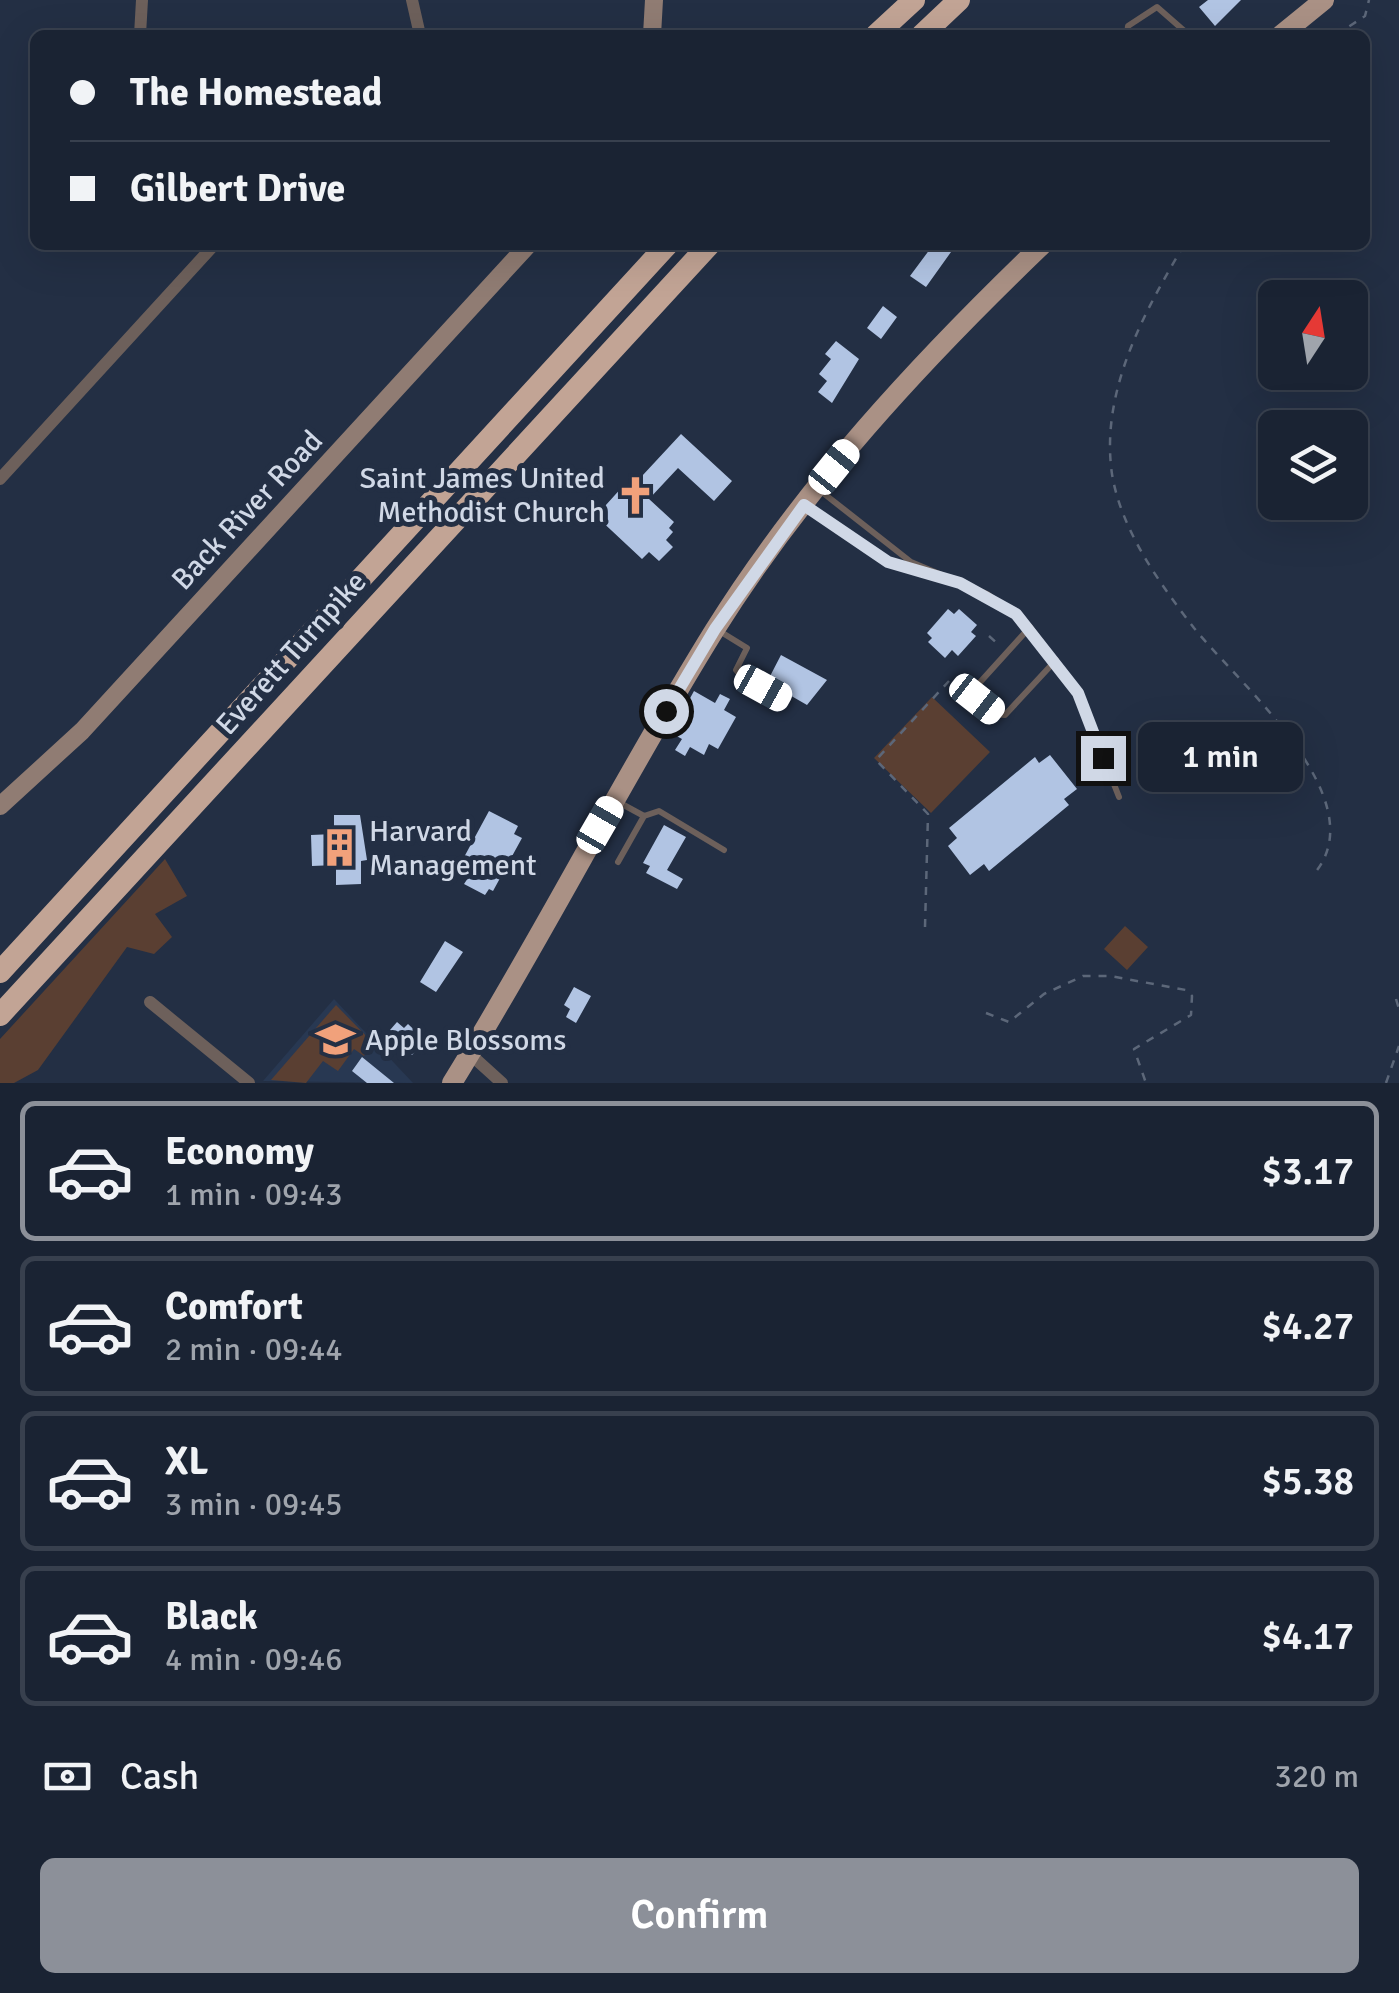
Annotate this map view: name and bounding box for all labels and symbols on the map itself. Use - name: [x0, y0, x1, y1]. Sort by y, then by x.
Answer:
- north arrow: [1258, 280, 1368, 390]
- street label: Back River Road: [164, 423, 331, 598]
- car: [803, 434, 865, 500]
- place label: Saint James United Methodist Church: [359, 460, 605, 531]
- church icon: Saint James United Methodist Church: [614, 474, 656, 516]
- street label: Everett Turnpike: [208, 564, 375, 743]
- car: [729, 660, 797, 716]
- car: [944, 669, 1010, 729]
- route start: [644, 689, 689, 734]
- callout: 1 min: [1138, 723, 1303, 793]
- route end: [1081, 736, 1126, 781]
- car: [572, 792, 628, 858]
- place label: Harvard Management: [369, 813, 537, 884]
- building icon: Harvard Management: [318, 827, 360, 869]
- school or university icon: Apple Blossoms: [314, 1019, 356, 1061]
- place label: Apple Blossoms: [365, 1022, 566, 1059]

